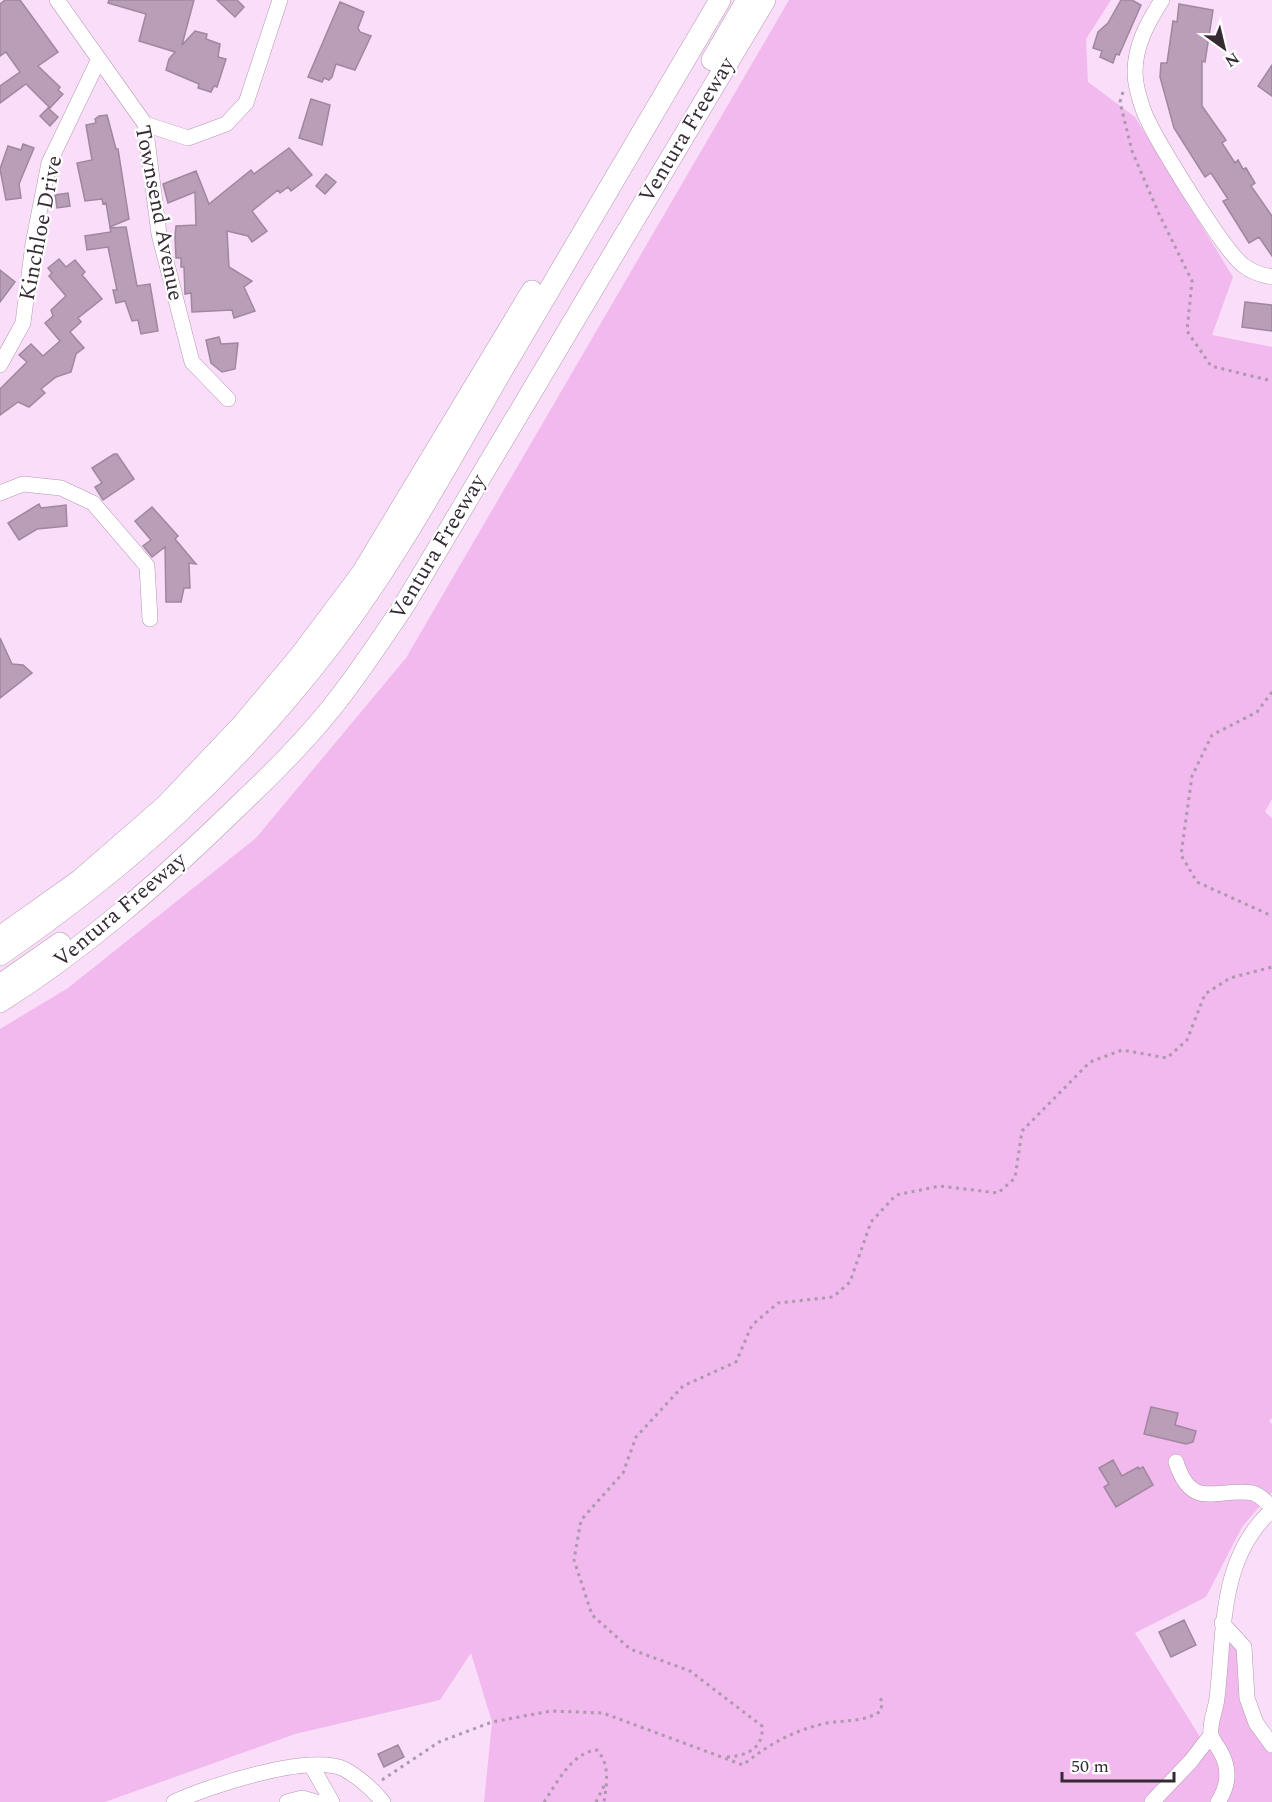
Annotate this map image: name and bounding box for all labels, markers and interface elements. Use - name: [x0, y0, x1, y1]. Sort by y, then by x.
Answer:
- north arrow: [1194, 18, 1254, 78]
- text: N: [1220, 46, 1244, 73]
- street label: Ventura Freeway: [630, 50, 744, 209]
- street label: Townsend Avenue: [126, 122, 192, 304]
- street label: Kinchloe Drive: [11, 153, 71, 303]
- street label: Ventura Freeway: [381, 467, 495, 626]
- street label: Ventura Freeway: [46, 844, 195, 976]
- scale bar: [1062, 1745, 1174, 1783]
- text: 50 m: [1071, 1753, 1109, 1780]

